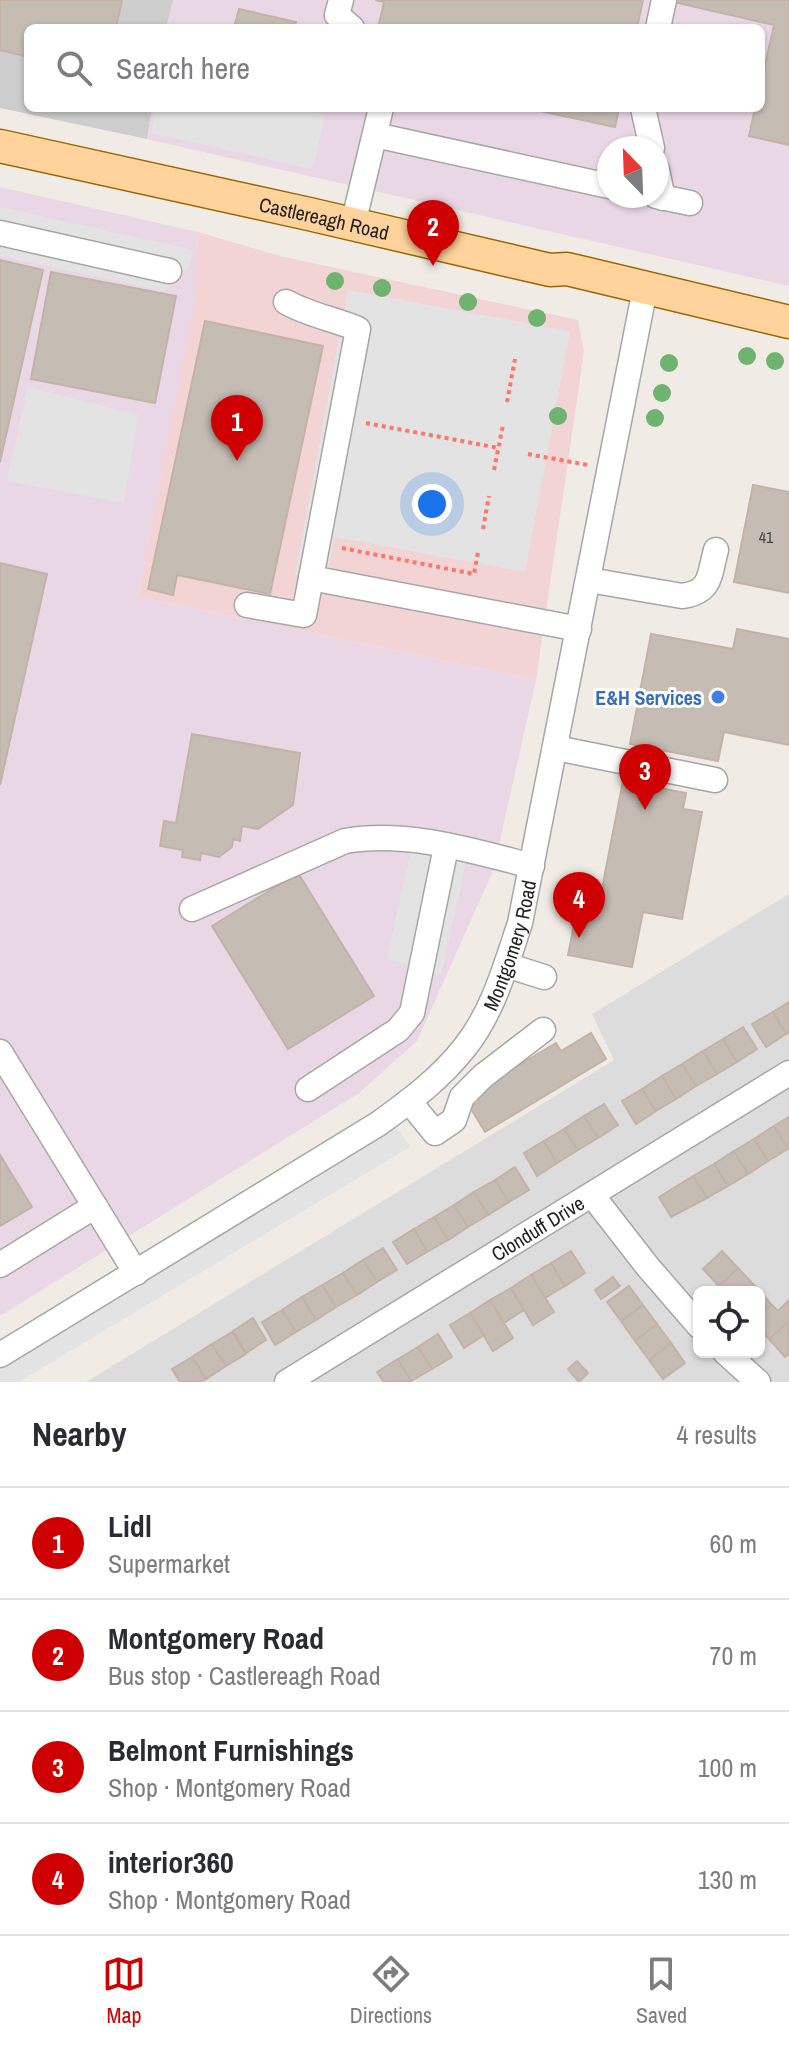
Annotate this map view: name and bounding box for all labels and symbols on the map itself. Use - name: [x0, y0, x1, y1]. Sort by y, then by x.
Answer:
- north arrow: [597, 136, 669, 208]
- street label: Castlereagh Road: [257, 190, 392, 246]
- pin: 2: [407, 200, 459, 266]
- pin: 1: [211, 395, 263, 461]
- your location: [412, 484, 452, 524]
- house number: 41: [759, 526, 774, 548]
- place label: E&H Services: [595, 684, 702, 711]
- marker: E&H Services: [709, 688, 727, 706]
- pin: 3: [619, 744, 671, 810]
- pin: 4: [553, 872, 605, 938]
- street label: Montgomery Road: [476, 878, 542, 1014]
- street label: Clonduff Drive: [486, 1189, 589, 1267]

